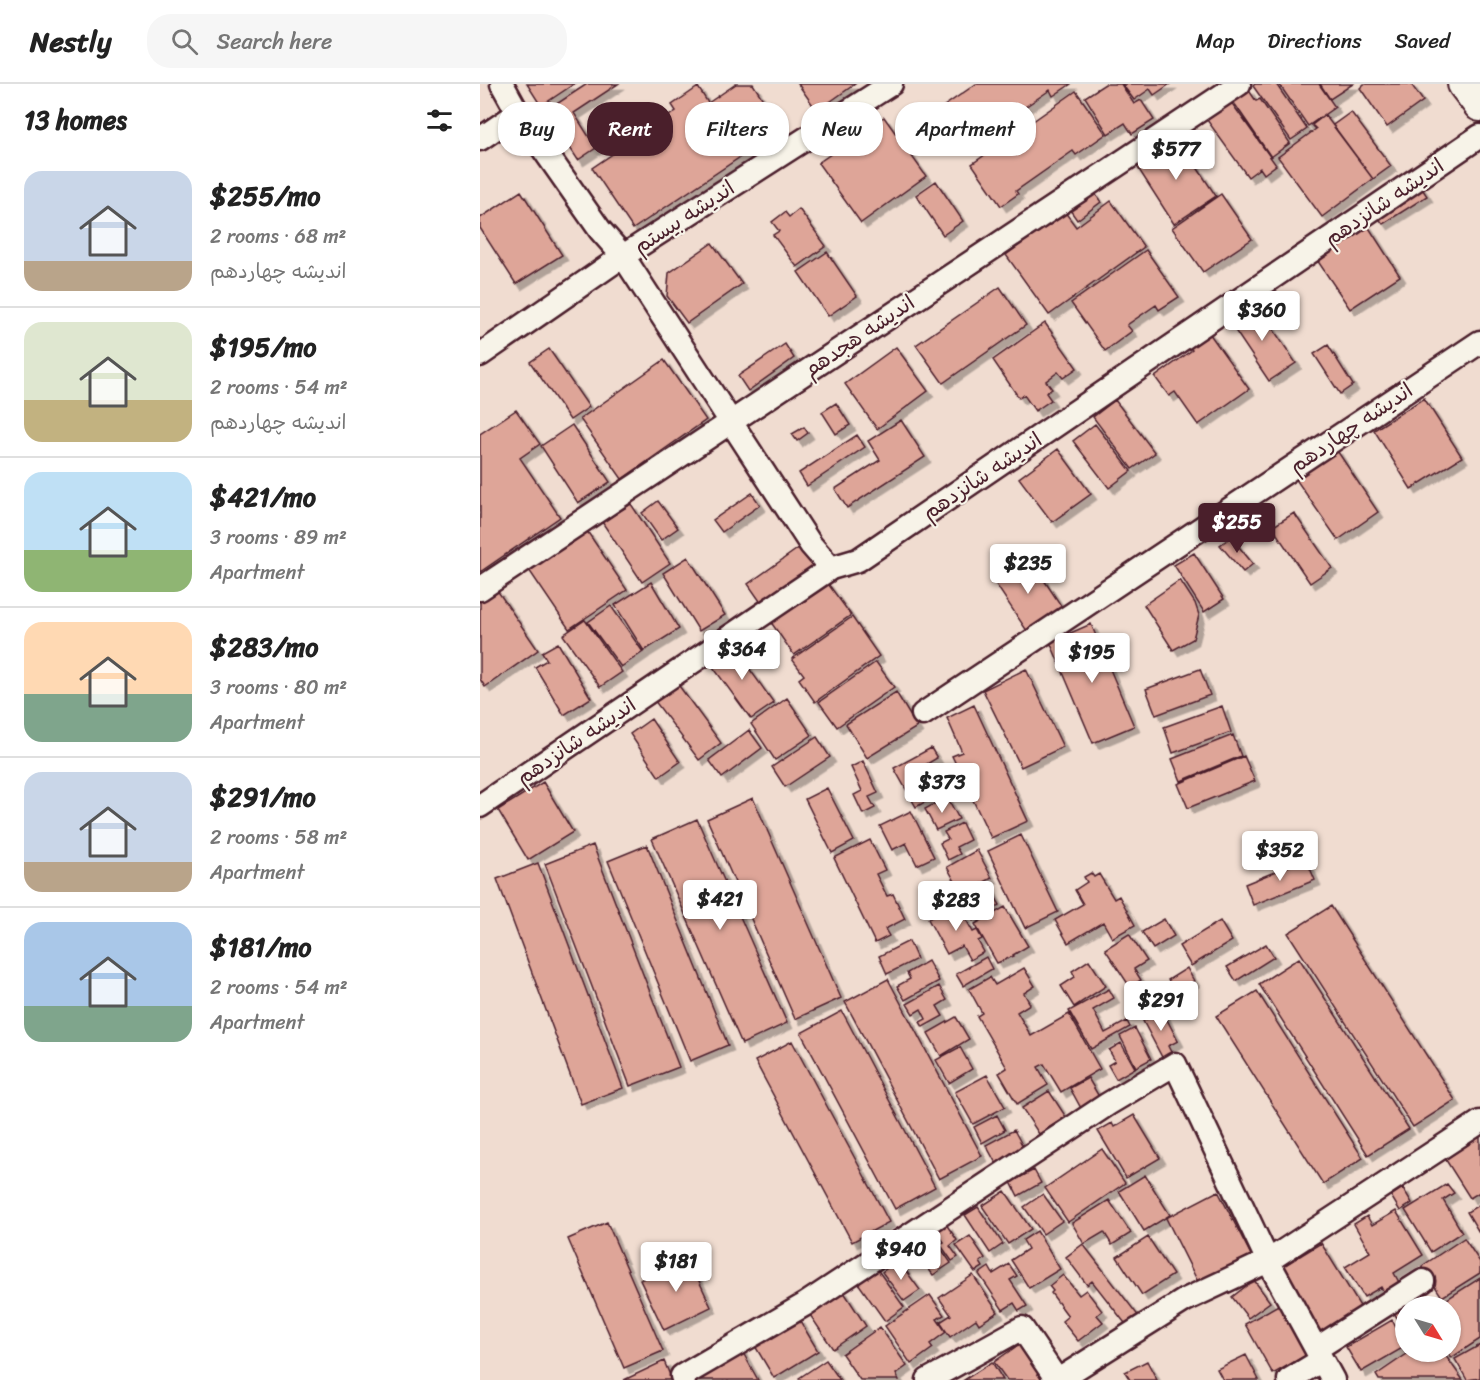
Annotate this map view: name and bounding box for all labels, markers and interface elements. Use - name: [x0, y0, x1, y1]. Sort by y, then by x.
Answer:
- search box: [147, 14, 567, 68]
- text: Nestly: [30, 17, 111, 66]
- text: Search here: [216, 22, 332, 61]
- text: Map: [1196, 22, 1234, 60]
- text: Directions: [1267, 22, 1362, 60]
- text: Saved: [1395, 22, 1450, 60]
- icon: search: [168, 25, 201, 58]
- text: 13 homes: [24, 97, 127, 143]
- chip: Buy: [498, 102, 575, 156]
- chip: Rent: [587, 102, 673, 156]
- chip: Filters: [685, 102, 789, 156]
- chip: New: [801, 102, 883, 156]
- chip: Apartment: [895, 102, 1036, 156]
- icon: filters: [423, 104, 456, 137]
- pin: $577: [1140, 130, 1212, 181]
- text: $577: [1152, 132, 1200, 167]
- street label: اندیشه شانزدهم: [1316, 147, 1452, 257]
- street label: اندیشه بیستم: [625, 170, 743, 264]
- text: $255/mo: [210, 173, 320, 219]
- icon: home: [72, 195, 144, 267]
- text: 2 rooms · 68 m²: [210, 219, 346, 254]
- text: اندیشه چهاردهم: [210, 254, 347, 289]
- street label: اندیشه هجدهم: [795, 284, 923, 388]
- pin: $360: [1226, 291, 1298, 342]
- text: $360: [1238, 293, 1286, 328]
- text: $195/mo: [210, 324, 317, 370]
- icon: home: [72, 346, 144, 418]
- text: 2 rooms · 54 m²: [210, 370, 348, 405]
- street label: اندیشه چهاردهم: [1281, 372, 1421, 484]
- text: اندیشه چهاردهم: [210, 405, 347, 440]
- street label: اندیشه شانزدهم: [914, 421, 1050, 531]
- text: $421/mo: [210, 474, 316, 520]
- icon: home: [72, 496, 144, 568]
- pin: $255: [1201, 503, 1273, 554]
- text: $255: [1212, 505, 1262, 540]
- text: 3 rooms · 89 m²: [210, 520, 347, 555]
- pin: $235: [992, 544, 1064, 595]
- text: $235: [1004, 546, 1052, 581]
- text: Apartment: [210, 555, 304, 590]
- text: $283/mo: [210, 624, 319, 670]
- pin: $364: [706, 630, 778, 681]
- text: $364: [718, 632, 766, 667]
- pin: $195: [1056, 633, 1128, 684]
- text: $195: [1069, 635, 1115, 670]
- icon: home: [72, 646, 144, 718]
- text: 3 rooms · 80 m²: [210, 670, 347, 705]
- street label: اندیشه شانزدهم: [508, 686, 644, 796]
- text: Apartment: [210, 705, 304, 740]
- pin: $373: [906, 763, 978, 814]
- text: $373: [919, 765, 965, 800]
- text: $291/mo: [210, 774, 316, 820]
- icon: home: [72, 796, 144, 868]
- text: 2 rooms · 58 m²: [210, 820, 347, 855]
- pin: $352: [1244, 831, 1316, 882]
- text: $352: [1256, 833, 1304, 868]
- text: Apartment: [210, 855, 304, 890]
- pin: $421: [684, 880, 756, 931]
- pin: $283: [920, 881, 992, 932]
- text: $421: [697, 882, 743, 917]
- text: $283: [932, 883, 980, 918]
- text: $181/mo: [210, 924, 312, 970]
- icon: home: [72, 946, 144, 1018]
- text: 2 rooms · 54 m²: [210, 970, 348, 1005]
- pin: $291: [1125, 981, 1197, 1032]
- text: $291: [1138, 983, 1184, 1018]
- text: Apartment: [210, 1005, 304, 1040]
- pin: $940: [865, 1230, 937, 1281]
- text: $940: [876, 1232, 926, 1267]
- pin: $181: [640, 1242, 712, 1293]
- text: $181: [655, 1244, 697, 1279]
- north arrow: [1395, 1296, 1461, 1362]
- map controls: [1395, 1296, 1461, 1362]

